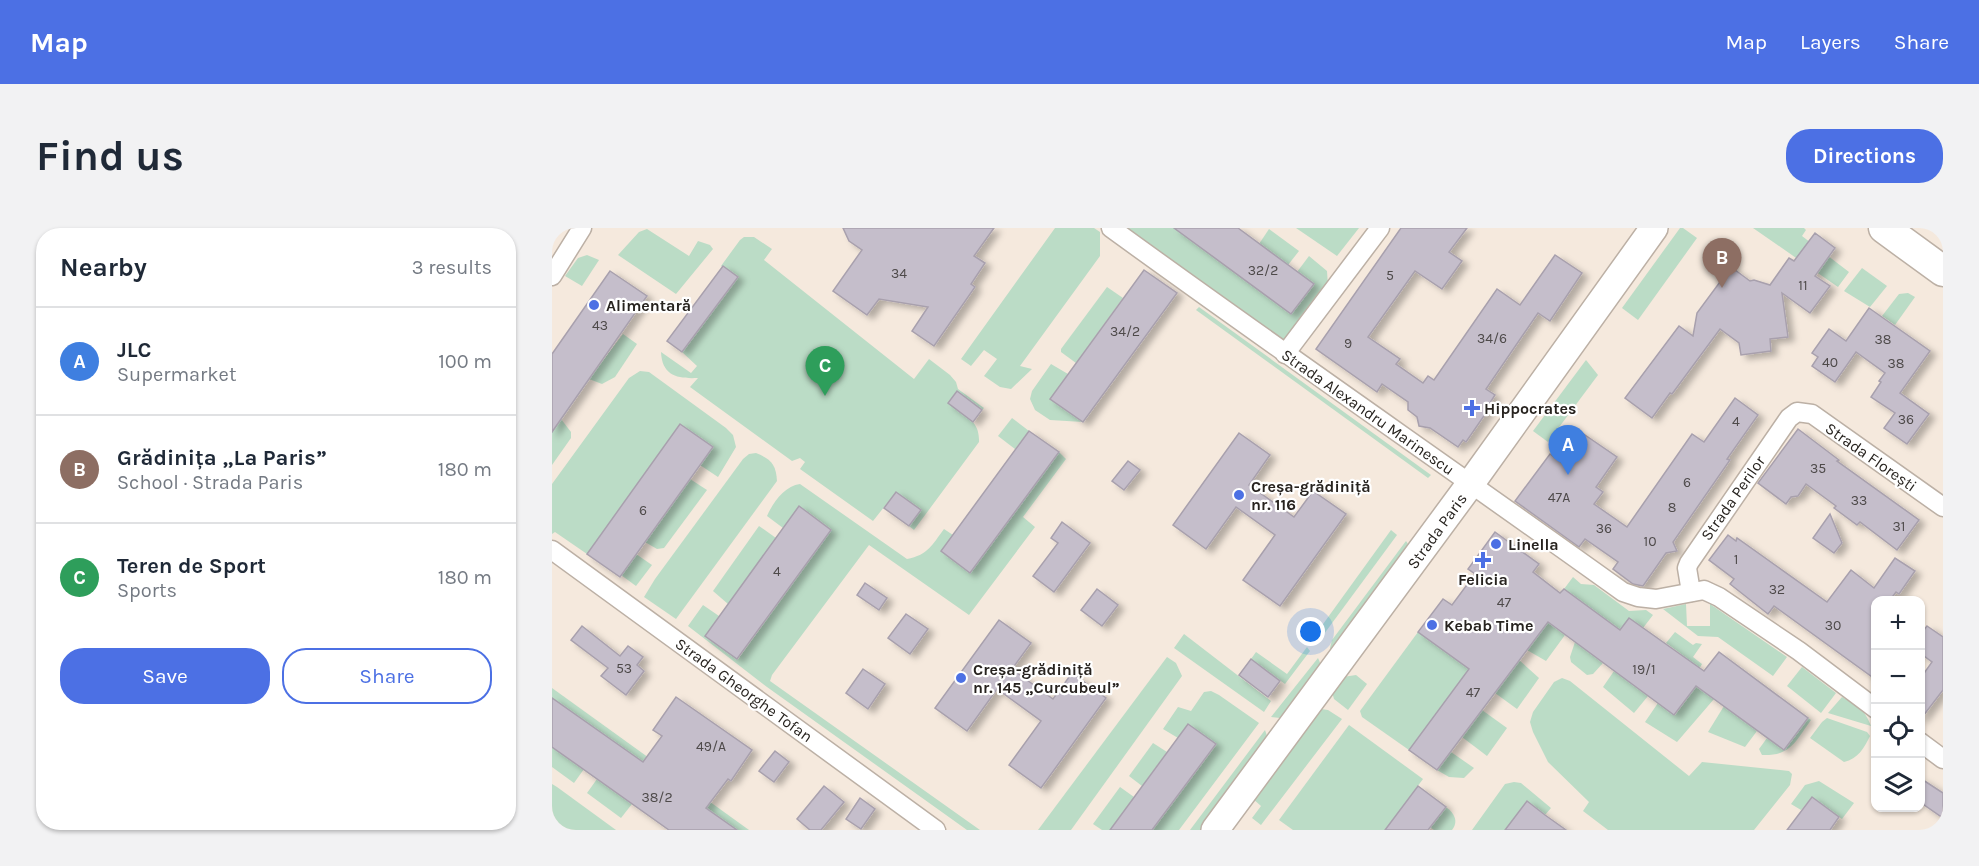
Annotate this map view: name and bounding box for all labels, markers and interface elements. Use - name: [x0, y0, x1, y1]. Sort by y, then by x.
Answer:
- text: Map: [30, 26, 88, 59]
- text: Map: [1725, 30, 1767, 54]
- text: Layers: [1800, 30, 1861, 54]
- text: Share: [1894, 30, 1949, 54]
- button: Directions: [1786, 129, 1943, 183]
- text: Find us: [36, 131, 184, 181]
- pin: B: [1702, 238, 1742, 288]
- text: Nearby: [60, 252, 147, 283]
- text: 3 results: [412, 256, 492, 279]
- house number: 32/2: [1248, 262, 1278, 279]
- house number: 34: [891, 265, 907, 282]
- house number: 5: [1386, 267, 1394, 284]
- house number: 11: [1798, 277, 1808, 294]
- place label: Alimentară: [606, 296, 691, 315]
- marker: Alimentară: [587, 298, 601, 312]
- house number: 43: [592, 317, 608, 334]
- house number: 34/2: [1110, 323, 1140, 340]
- house number: 34/6: [1477, 330, 1507, 347]
- house number: 38: [1875, 331, 1891, 348]
- house number: 9: [1344, 335, 1352, 352]
- text: JLC: [117, 337, 152, 363]
- street label: Strada Alexandru Marinescu: [1278, 345, 1458, 479]
- pin: C: [806, 346, 844, 396]
- text: A: [73, 350, 86, 373]
- text: 100 m: [438, 350, 492, 373]
- house number: 40: [1822, 354, 1838, 371]
- house number: 38: [1888, 355, 1904, 372]
- text: Supermarket: [117, 363, 236, 386]
- place label: Hippocrates: [1484, 399, 1576, 418]
- marker: Hippocrates: [1465, 401, 1479, 415]
- house number: 36: [1898, 411, 1914, 428]
- house number: 4: [1732, 413, 1740, 430]
- street label: Strada Florești: [1822, 418, 1920, 496]
- pin: A: [1548, 426, 1588, 475]
- text: Grădinița „La Paris”: [117, 445, 327, 471]
- street label: Strada Perilor: [1697, 452, 1769, 544]
- text: B: [73, 458, 86, 481]
- text: 180 m: [438, 458, 492, 481]
- house number: 35: [1810, 460, 1826, 477]
- text: School · Strada Paris: [117, 471, 303, 494]
- house number: 6: [1683, 474, 1691, 491]
- place label: Creșa-grădiniță nr. 116: [1251, 477, 1371, 514]
- marker: Creșa-grădiniță nr. 116: [1232, 488, 1246, 502]
- street label: Strada Paris: [1403, 489, 1471, 573]
- house number: 47A: [1548, 489, 1570, 506]
- house number: 33: [1851, 492, 1867, 509]
- house number: 8: [1668, 499, 1676, 516]
- house number: 6: [639, 502, 647, 519]
- house number: 31: [1893, 518, 1905, 535]
- house number: 36: [1596, 520, 1612, 537]
- house number: 10: [1644, 533, 1656, 550]
- place label: Linella: [1508, 535, 1559, 554]
- marker: Linella: [1489, 537, 1503, 551]
- house number: 1: [1734, 551, 1738, 568]
- text: Teren de Sport: [117, 553, 266, 579]
- marker: Felicia: [1476, 553, 1490, 567]
- house number: 4: [773, 563, 781, 580]
- text: C: [73, 566, 86, 589]
- text: 180 m: [438, 566, 492, 589]
- place label: Felicia: [1458, 570, 1508, 589]
- text: Sports: [117, 579, 177, 602]
- house number: 32: [1769, 581, 1785, 598]
- house number: 47: [1497, 594, 1512, 611]
- map controls: [1871, 596, 1925, 812]
- button: +: [1871, 596, 1925, 650]
- place label: Kebab Time: [1444, 616, 1533, 635]
- your location: [1296, 617, 1325, 646]
- house number: 30: [1825, 617, 1841, 634]
- marker: Kebab Time: [1425, 618, 1439, 632]
- street label: Strada Gheorghe Tofan: [672, 634, 816, 746]
- button: Save: [60, 648, 270, 704]
- button: Share: [282, 648, 492, 704]
- button: −: [1871, 650, 1925, 704]
- house number: 53: [616, 660, 632, 677]
- place label: Creșa-grădiniță nr. 145 „Curcubeul”: [973, 660, 1120, 697]
- house number: 19/1: [1632, 661, 1656, 678]
- marker: Creșa-grădiniță nr. 145 „Curcubeul”: [954, 671, 968, 685]
- house number: 47: [1466, 684, 1481, 701]
- button: locate: [1871, 704, 1925, 758]
- house number: 49/A: [696, 738, 726, 755]
- button: layers: [1871, 758, 1925, 812]
- house number: 38/2: [641, 789, 673, 806]

